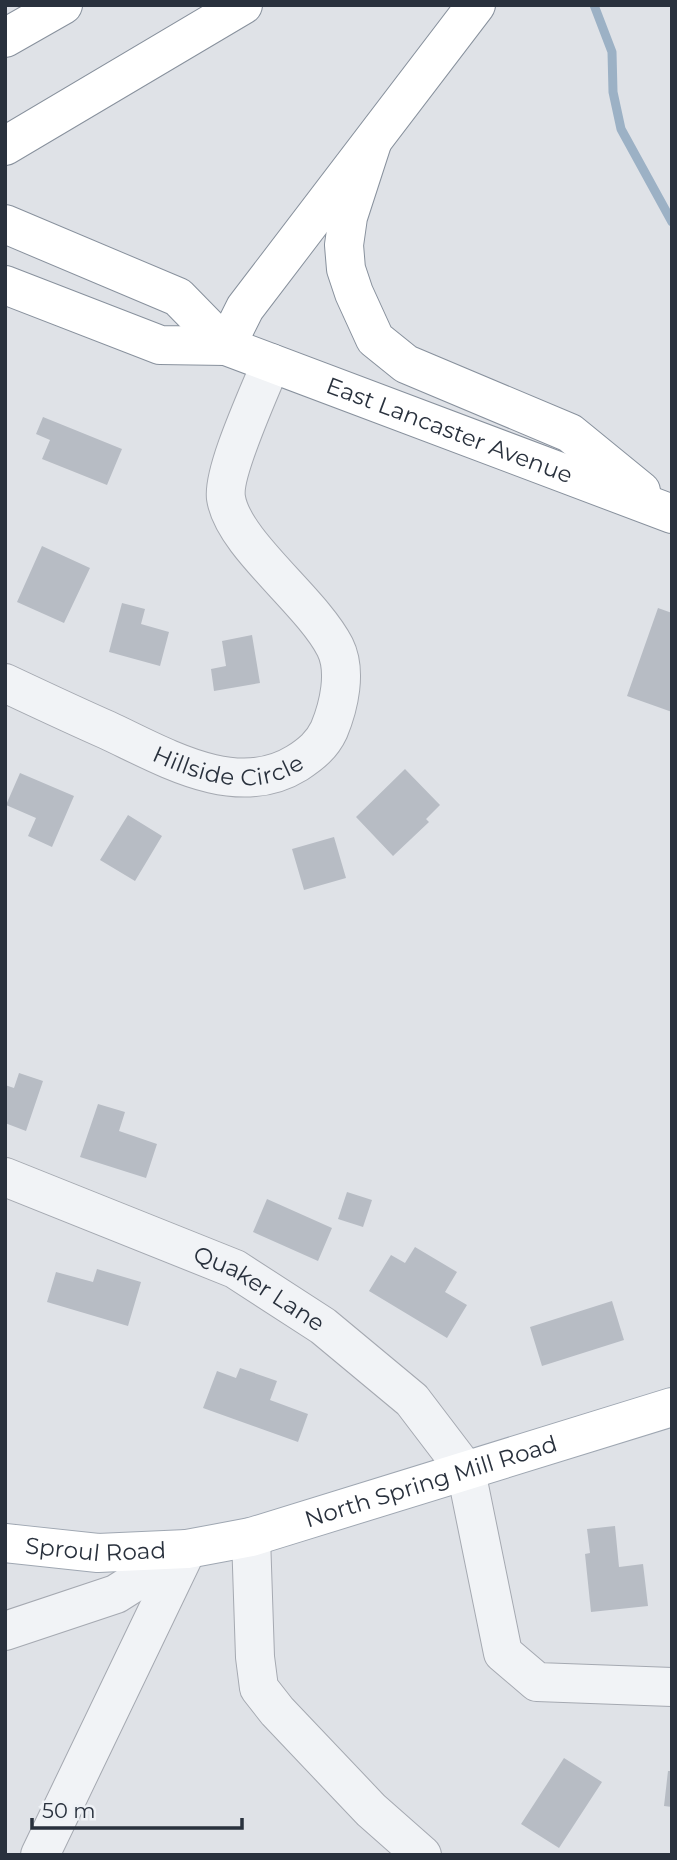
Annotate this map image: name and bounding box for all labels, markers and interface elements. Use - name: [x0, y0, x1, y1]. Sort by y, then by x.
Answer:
- street label: East Lancaster Avenue: [322, 371, 576, 489]
- street label: Hillside Circle: [149, 740, 308, 792]
- street label: Quaker Lane: [189, 1240, 330, 1337]
- street label: North Spring Mill Road: [301, 1429, 561, 1534]
- street label: Sproul Road: [24, 1531, 167, 1567]
- scale bar: [32, 1786, 242, 1830]
- text: 50 m: [42, 1798, 96, 1823]

